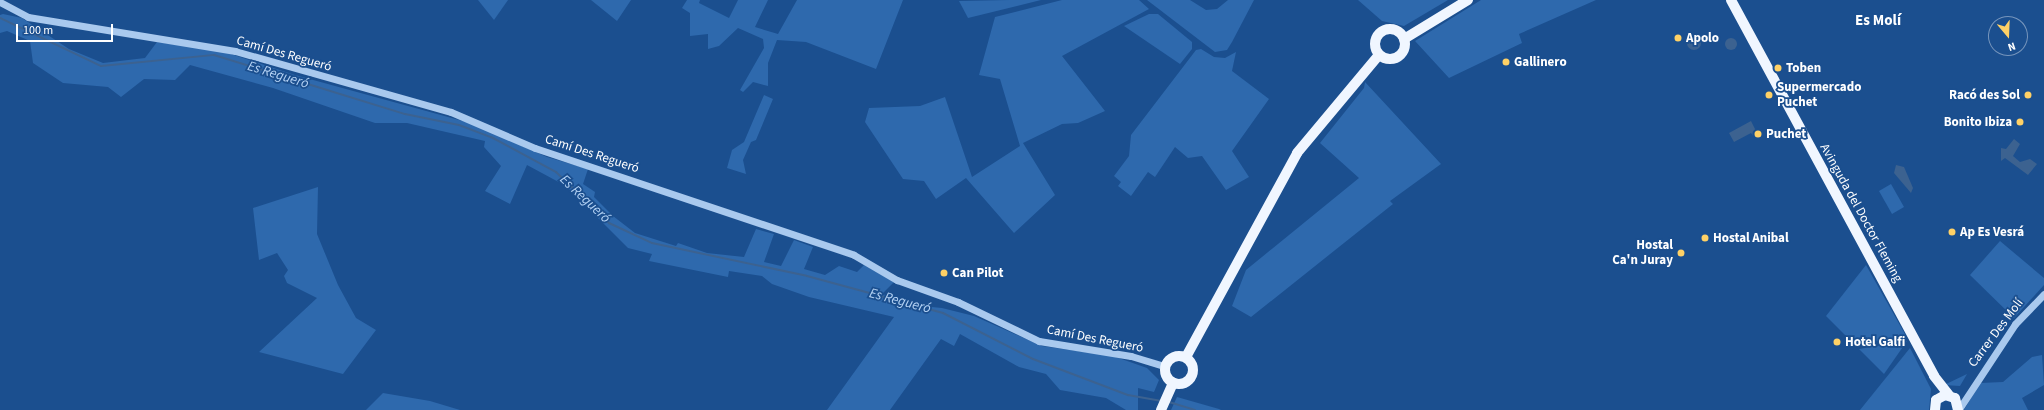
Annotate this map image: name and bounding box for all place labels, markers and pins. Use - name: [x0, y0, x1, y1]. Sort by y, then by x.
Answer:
- place label: Apolo: [1686, 30, 1719, 46]
- marker: Apolo: [1673, 33, 1683, 43]
- place label: Gallinero: [1514, 54, 1567, 70]
- marker: Gallinero: [1501, 57, 1511, 67]
- place label: Toben: [1786, 60, 1821, 76]
- marker: Toben: [1773, 63, 1783, 73]
- place label: Supermercado Puchet: [1777, 80, 1861, 111]
- place label: Racó des Sol: [1949, 87, 2020, 103]
- marker: Supermercado Puchet: [1764, 90, 1774, 100]
- marker: Racó des Sol: [2023, 90, 2033, 100]
- place label: Bonito Ibiza: [1944, 114, 2012, 130]
- marker: Bonito Ibiza: [2015, 117, 2025, 127]
- place label: Puchet: [1766, 126, 1806, 142]
- marker: Puchet: [1753, 129, 1763, 139]
- place label: Ap Es Vesrá: [1960, 224, 2024, 240]
- marker: Ap Es Vesrá: [1947, 227, 1957, 237]
- place label: Hostal Anibal: [1713, 230, 1789, 246]
- marker: Hostal Anibal: [1700, 233, 1710, 243]
- place label: Hostal Ca'n Juray: [1612, 238, 1673, 269]
- marker: Hostal Ca'n Juray: [1676, 248, 1686, 258]
- place label: Can Pilot: [952, 265, 1003, 281]
- marker: Can Pilot: [939, 268, 949, 278]
- place label: Hotel Galfi: [1845, 334, 1905, 350]
- marker: Hotel Galfi: [1832, 337, 1842, 347]

